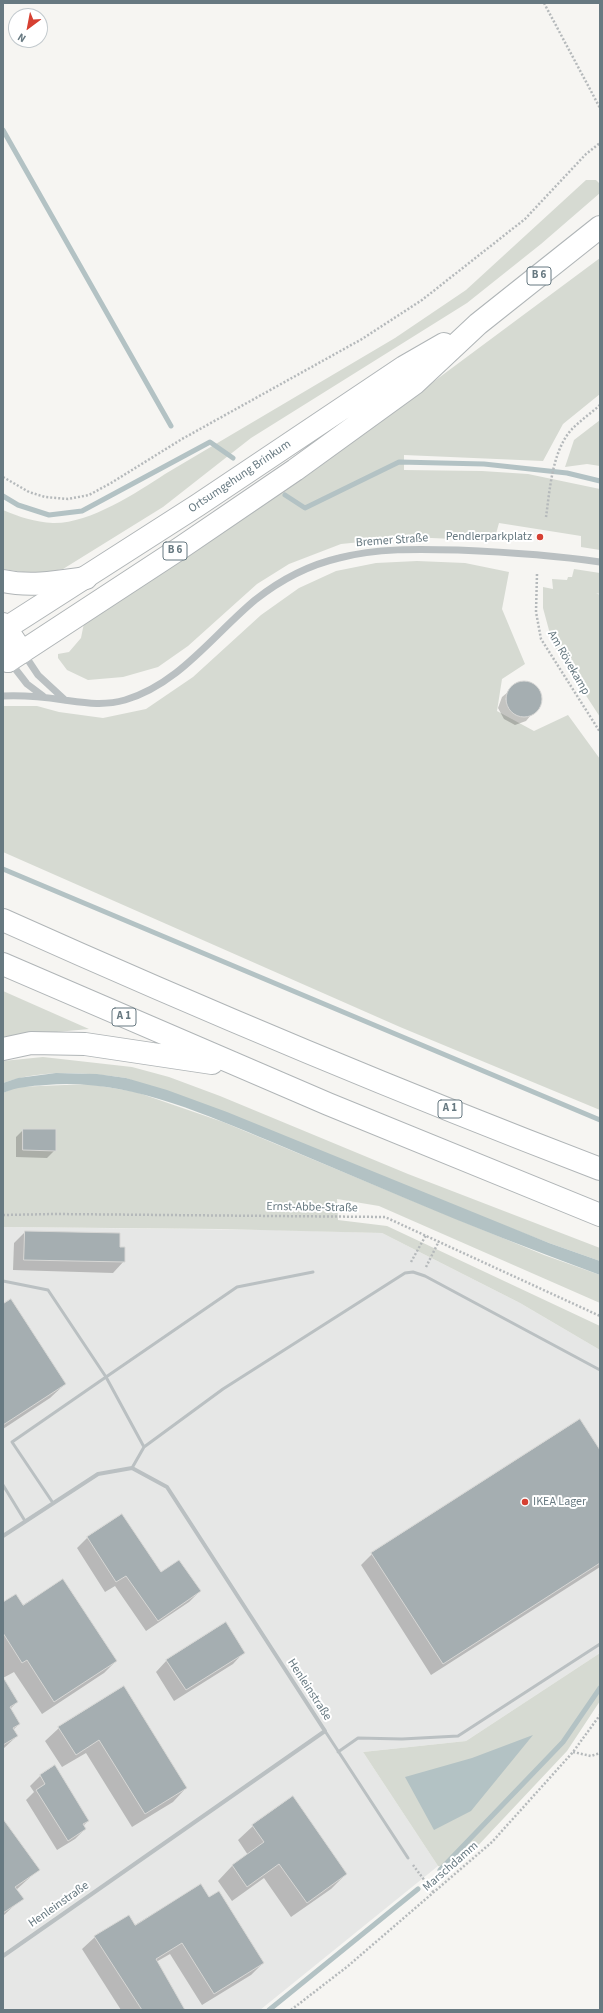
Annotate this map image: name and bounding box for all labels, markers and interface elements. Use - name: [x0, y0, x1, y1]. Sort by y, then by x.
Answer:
- north arrow: [8, 8, 48, 48]
- text: N: [15, 29, 29, 46]
- road number: B 6: [527, 267, 551, 285]
- street label: Ortsumgehung Brinkum: [186, 437, 294, 517]
- place label: Pendlerparkplatz: [446, 530, 532, 544]
- street label: Bremer Straße: [355, 531, 429, 551]
- marker: Pendlerparkplatz: [535, 532, 545, 542]
- road number: B 6: [163, 542, 187, 560]
- street label: Am Rövekamp: [544, 628, 592, 698]
- road number: A 1: [112, 1008, 136, 1026]
- road number: A 1: [438, 1100, 462, 1118]
- street label: Ernst-Abbe-Straße: [266, 1200, 358, 1216]
- place label: IKEA Lager: [533, 1495, 586, 1509]
- marker: IKEA Lager: [520, 1497, 530, 1507]
- street label: Henleinstraße: [284, 1657, 334, 1723]
- street label: Marschdamm: [420, 1839, 482, 1895]
- street label: Henleinstraße: [26, 1879, 92, 1931]

